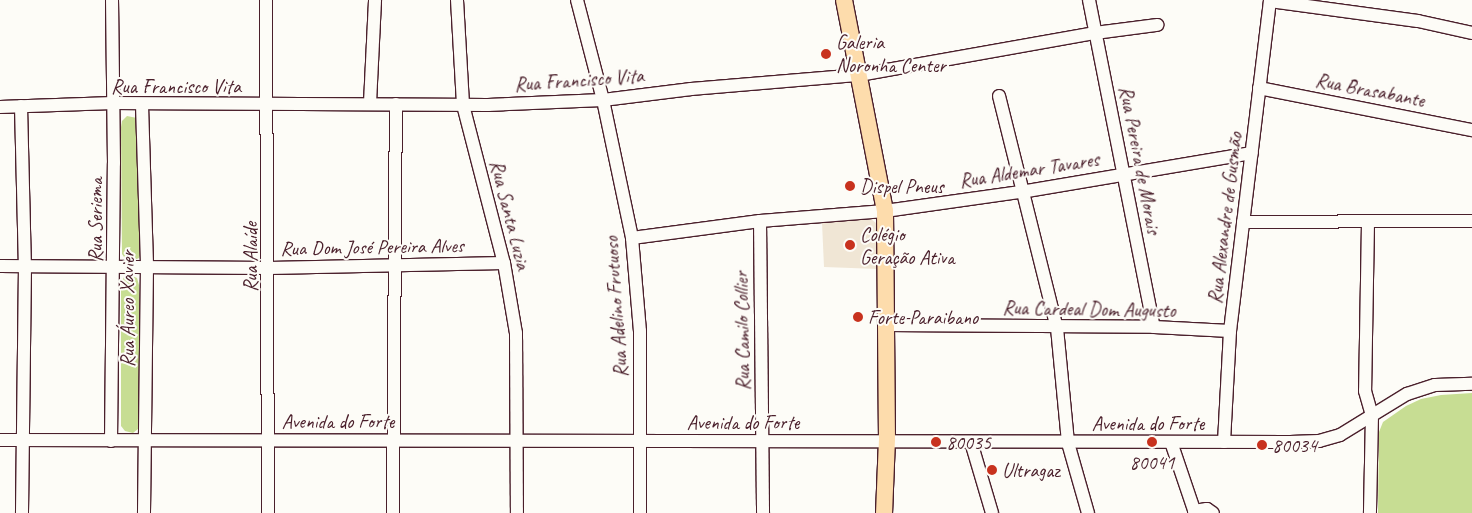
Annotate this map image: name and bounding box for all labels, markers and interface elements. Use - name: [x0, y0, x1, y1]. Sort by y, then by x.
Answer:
- place label: Galeria Noronha Center: [836, 30, 946, 77]
- marker: Galeria Noronha Center: [820, 48, 832, 60]
- street label: Rua Francisco Vita: [514, 64, 644, 96]
- street label: Rua Brasabante: [1313, 68, 1427, 112]
- street label: Rua Francisco Vita: [111, 74, 241, 98]
- street label: Rua Pereira de Morais: [1114, 84, 1166, 236]
- street label: Rua Alexandre de Gusmão: [1203, 131, 1247, 305]
- street label: Rua Aldemar Tavares: [958, 147, 1100, 193]
- street label: Rua Santa Luzia: [485, 158, 535, 272]
- place label: Dispel Pneus: [860, 174, 943, 198]
- street label: Rua Seriema: [83, 178, 107, 262]
- marker: Dispel Pneus: [844, 180, 856, 192]
- street label: Rua Alaíde: [238, 222, 262, 292]
- place label: Colégio Geração Ativa: [860, 222, 954, 269]
- street label: Rua Dom José Pereira Alves: [280, 233, 464, 261]
- street label: Rua Adelino Frutuoso: [599, 236, 633, 378]
- marker: Colégio Geração Ativa: [844, 239, 856, 251]
- street label: Rua Áureo Xavier: [115, 251, 139, 367]
- street label: Rua Camilo Collier: [729, 271, 755, 391]
- street label: Rua Cardeal Dom Augusto: [1002, 295, 1176, 323]
- place label: Forte Paraibano: [868, 305, 979, 329]
- marker: Forte Paraibano: [852, 311, 864, 323]
- street label: Avenida do Forte: [282, 409, 394, 433]
- street label: Avenida do Forte: [687, 410, 799, 434]
- street label: Avenida do Forte: [1092, 411, 1204, 435]
- place label: 80035: [946, 430, 991, 454]
- place label: 80034: [1272, 433, 1317, 457]
- marker: 80035: [930, 436, 942, 448]
- marker: 80041: [1146, 436, 1158, 448]
- marker: 80034: [1256, 439, 1268, 451]
- place label: 80041: [1130, 450, 1174, 474]
- place label: Ultragaz: [1002, 458, 1060, 482]
- marker: Ultragaz: [986, 464, 998, 476]

